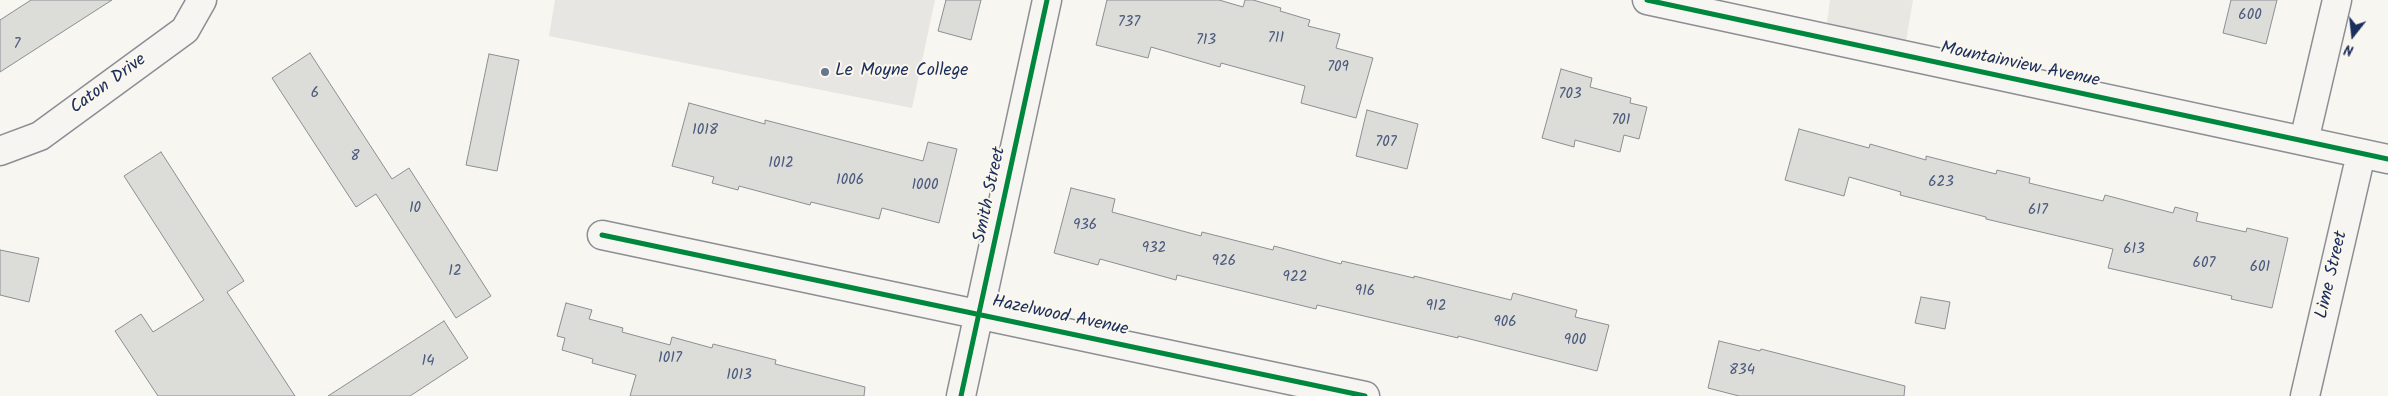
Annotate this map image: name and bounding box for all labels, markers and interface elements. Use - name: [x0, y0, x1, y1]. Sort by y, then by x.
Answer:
- house number: 600: [2238, 7, 2262, 25]
- north arrow: [2328, 10, 2378, 60]
- house number: 737: [1118, 14, 1140, 32]
- house number: 711: [1268, 30, 1284, 48]
- house number: 713: [1196, 32, 1216, 50]
- house number: 7: [14, 36, 20, 54]
- text: N: [2342, 38, 2356, 61]
- street label: Mountainview Avenue: [1938, 39, 2102, 93]
- street label: Caton Drive: [67, 50, 151, 120]
- house number: 709: [1327, 59, 1349, 77]
- place label: Le Moyne College: [835, 61, 968, 83]
- marker: Le Moyne College: [819, 66, 831, 78]
- house number: 6: [311, 85, 319, 103]
- house number: 703: [1559, 86, 1581, 104]
- house number: 701: [1611, 112, 1631, 130]
- house number: 1018: [692, 122, 718, 140]
- house number: 707: [1375, 134, 1397, 152]
- street label: Smith Street: [970, 145, 1012, 245]
- house number: 8: [350, 148, 360, 166]
- house number: 1012: [768, 155, 794, 173]
- house number: 1006: [836, 172, 864, 190]
- house number: 623: [1928, 174, 1954, 192]
- house number: 1000: [911, 177, 939, 195]
- house number: 10: [409, 200, 421, 218]
- house number: 617: [2028, 202, 2048, 220]
- house number: 936: [1073, 217, 1097, 235]
- street label: Lime Street: [2312, 229, 2354, 321]
- house number: 932: [1142, 240, 1166, 258]
- house number: 613: [2123, 241, 2145, 259]
- house number: 926: [1212, 253, 1236, 271]
- house number: 607: [2193, 255, 2215, 273]
- house number: 601: [2250, 259, 2270, 277]
- house number: 12: [448, 263, 462, 281]
- house number: 922: [1283, 269, 1307, 287]
- house number: 916: [1355, 283, 1375, 301]
- street label: Hazelwood Avenue: [990, 292, 1130, 342]
- house number: 912: [1426, 298, 1446, 316]
- house number: 906: [1493, 314, 1517, 332]
- house number: 900: [1564, 332, 1586, 350]
- house number: 1017: [658, 350, 682, 368]
- house number: 14: [422, 353, 434, 371]
- house number: 834: [1729, 362, 1755, 380]
- house number: 1013: [726, 367, 752, 385]

